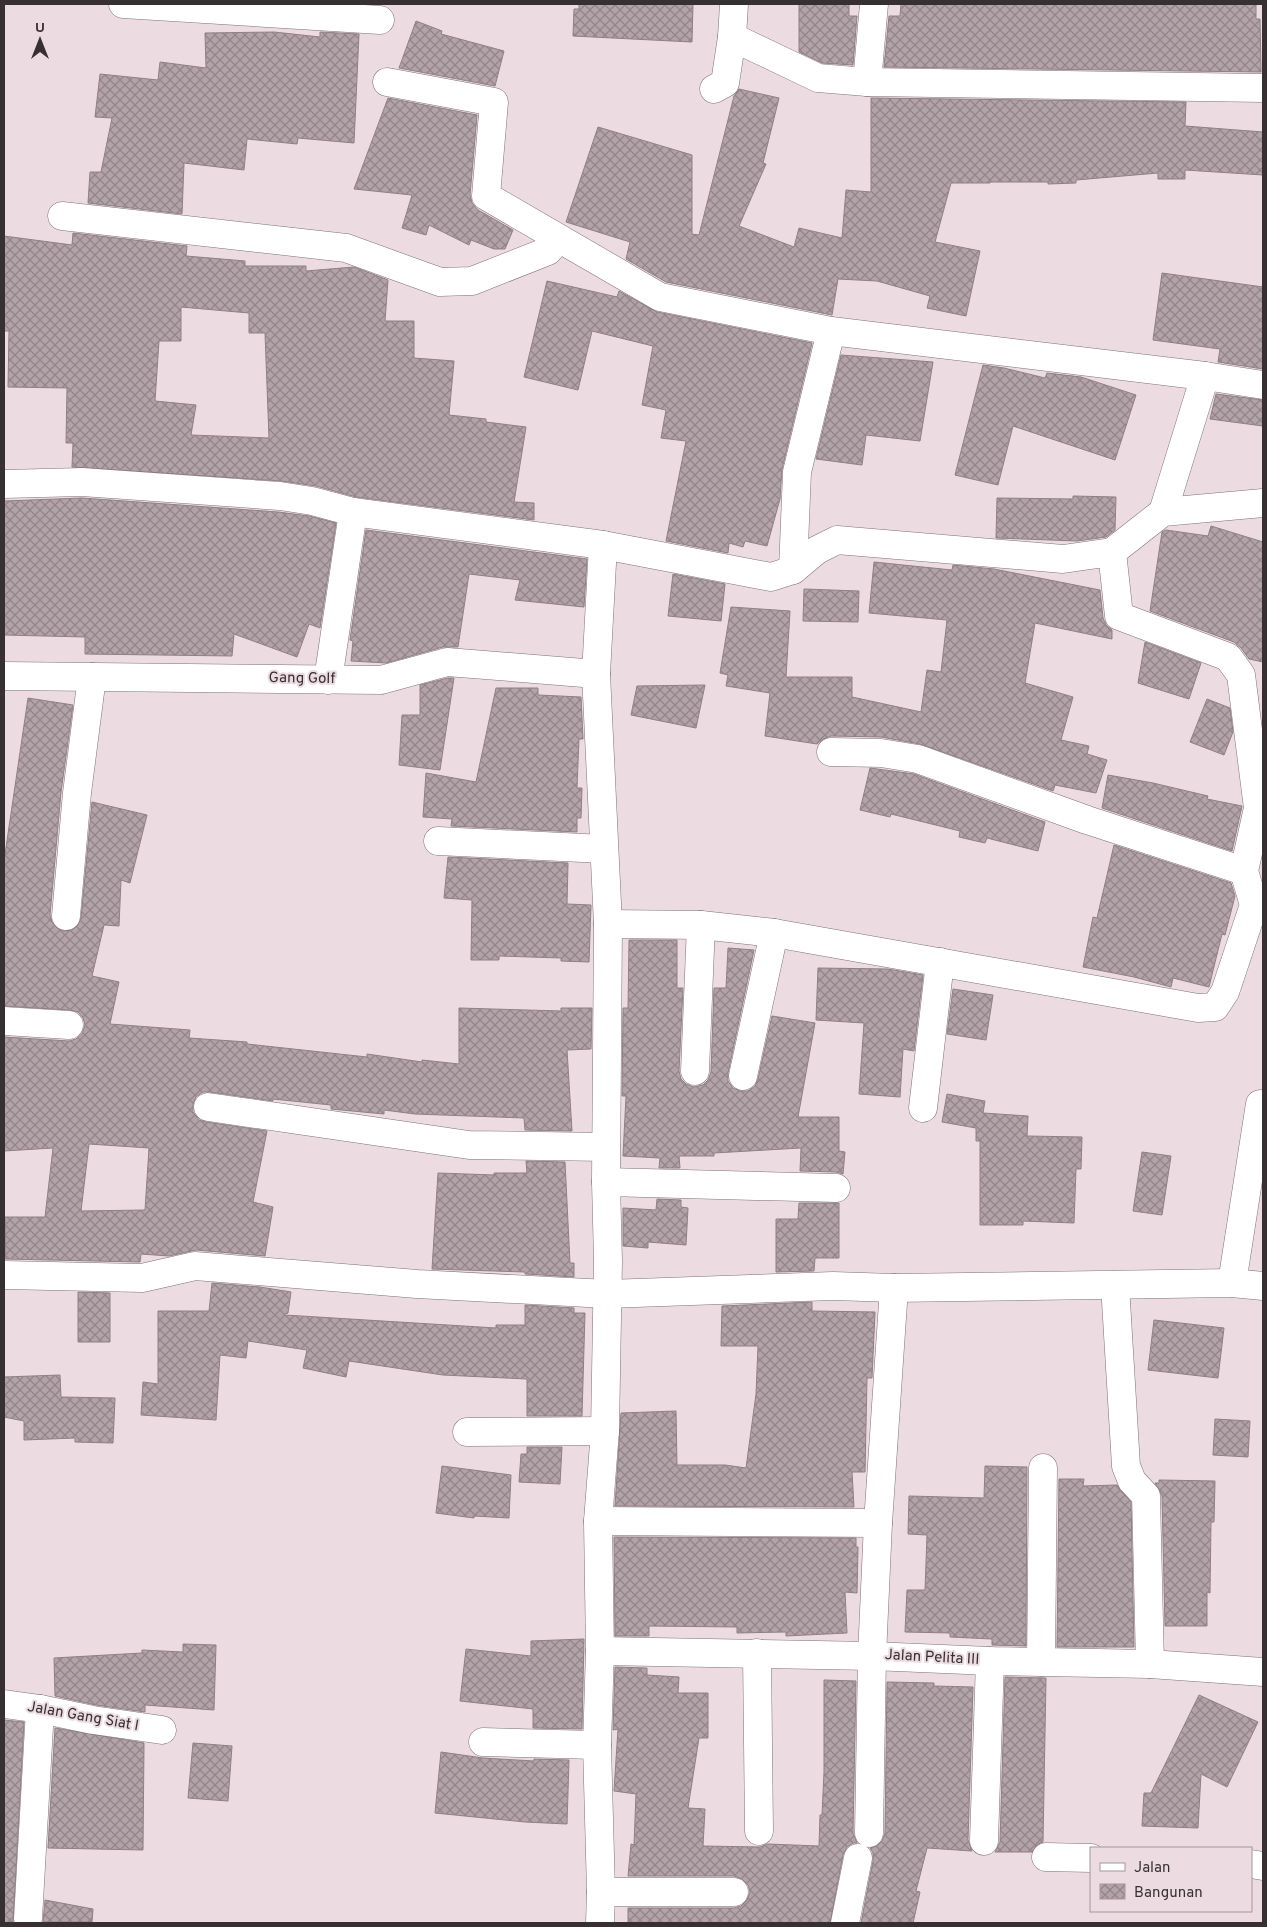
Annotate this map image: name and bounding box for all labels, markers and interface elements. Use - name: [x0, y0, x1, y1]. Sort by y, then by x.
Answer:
- north arrow: [15, 15, 65, 65]
- text: U: [35, 20, 45, 37]
- street label: Gang Golf: [269, 669, 335, 689]
- street label: Jalan Pelita III: [884, 1646, 980, 1670]
- street label: Jalan Gang Siat I: [26, 1698, 140, 1736]
- legend: [1090, 1847, 1252, 1912]
- text: Jalan: [1134, 1859, 1171, 1878]
- text: Bangunan: [1134, 1884, 1203, 1903]

